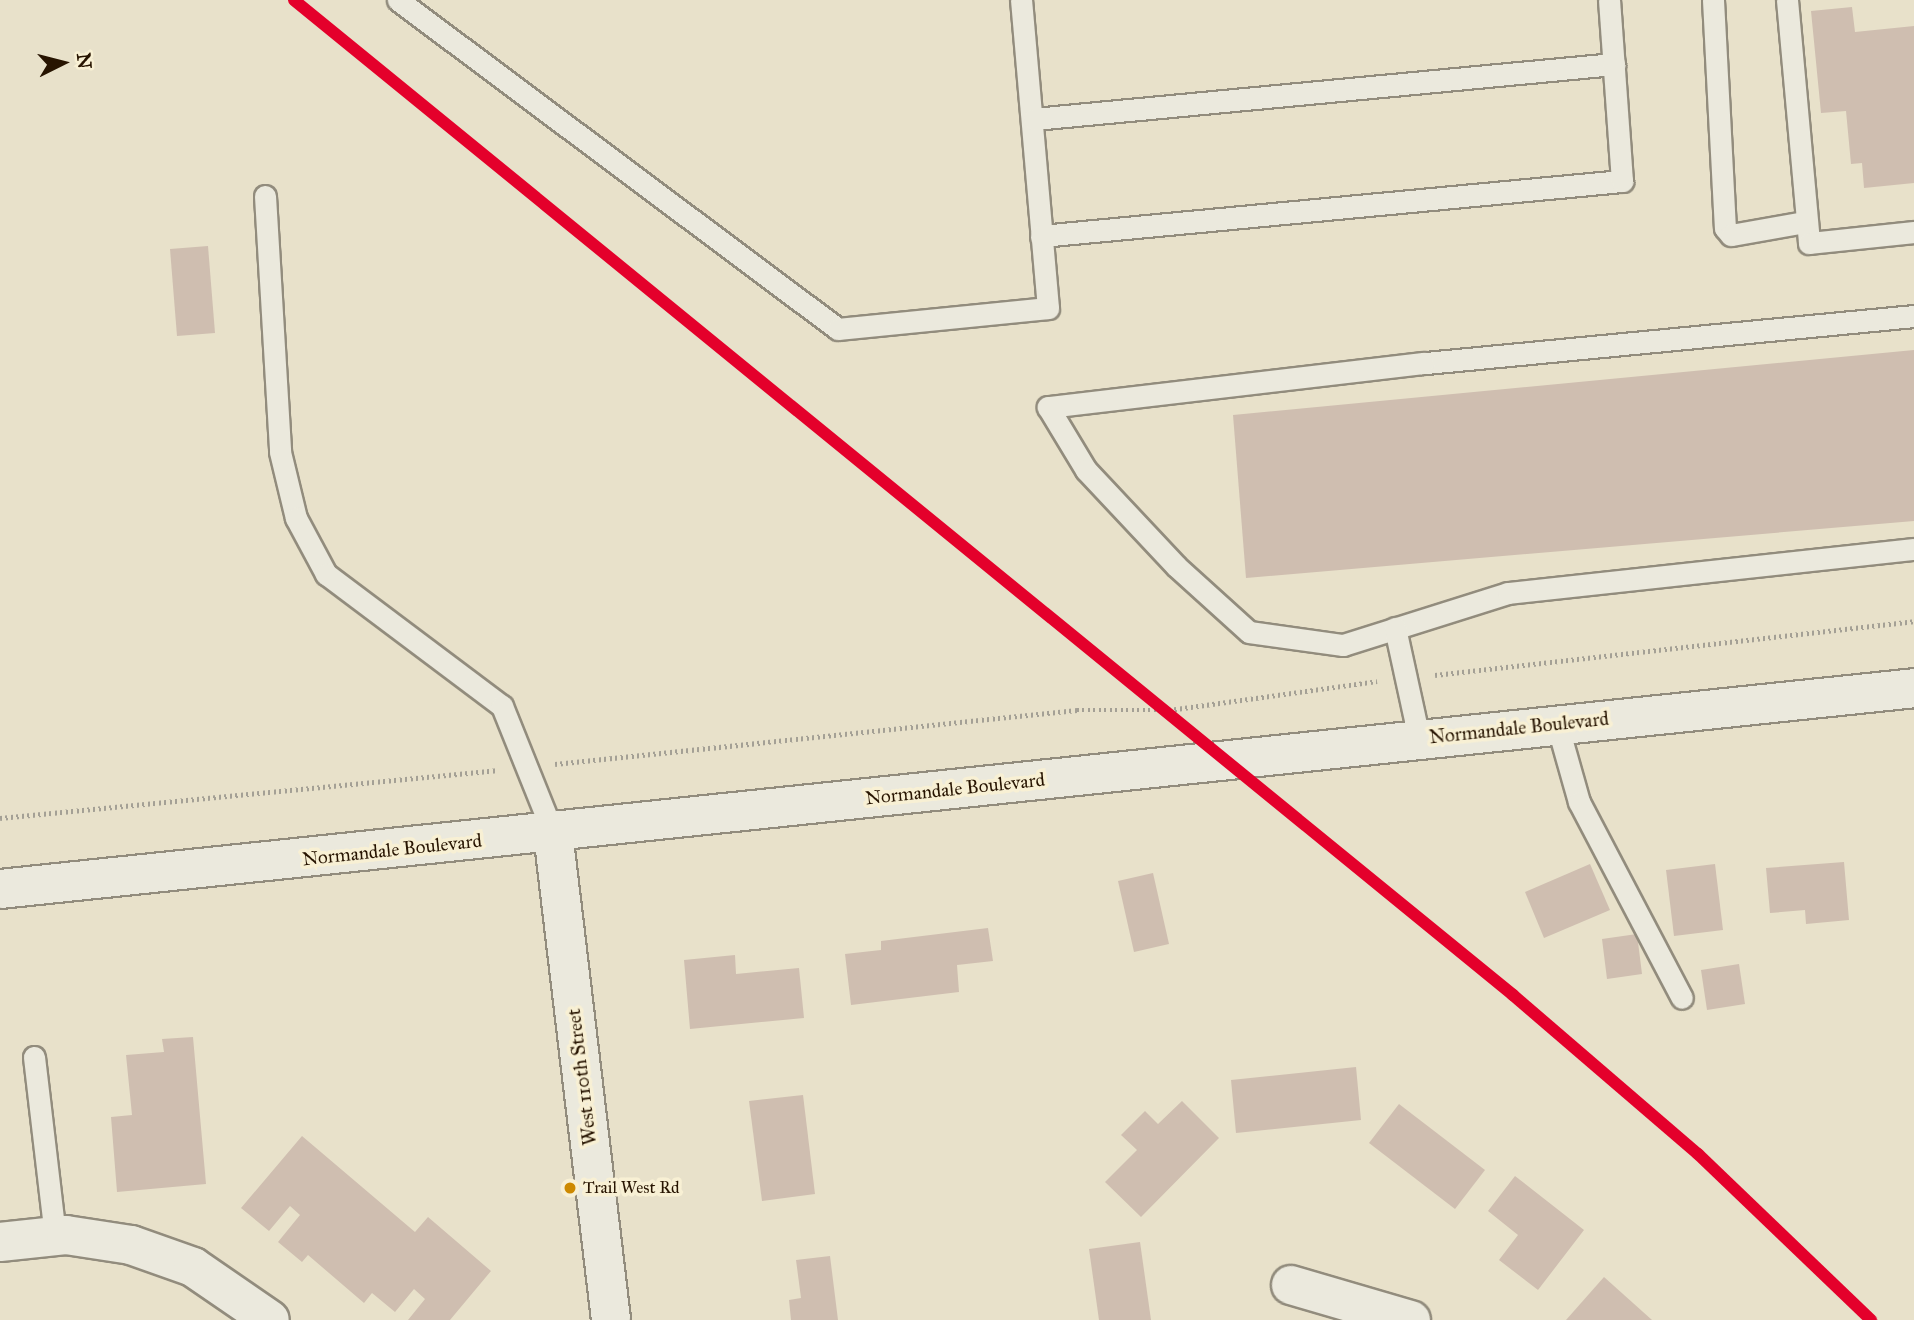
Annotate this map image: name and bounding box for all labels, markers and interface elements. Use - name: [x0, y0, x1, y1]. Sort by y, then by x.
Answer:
- north arrow: [28, 28, 98, 98]
- text: N: [72, 52, 97, 70]
- street label: Normandale Boulevard: [1428, 707, 1610, 749]
- street label: Normandale Boulevard: [864, 768, 1046, 810]
- street label: Normandale Boulevard: [301, 829, 483, 871]
- street label: West 110th Street: [562, 1007, 602, 1147]
- place label: Trail West Rd: [583, 1178, 680, 1198]
- marker: Trail West Rd: [563, 1181, 577, 1195]

